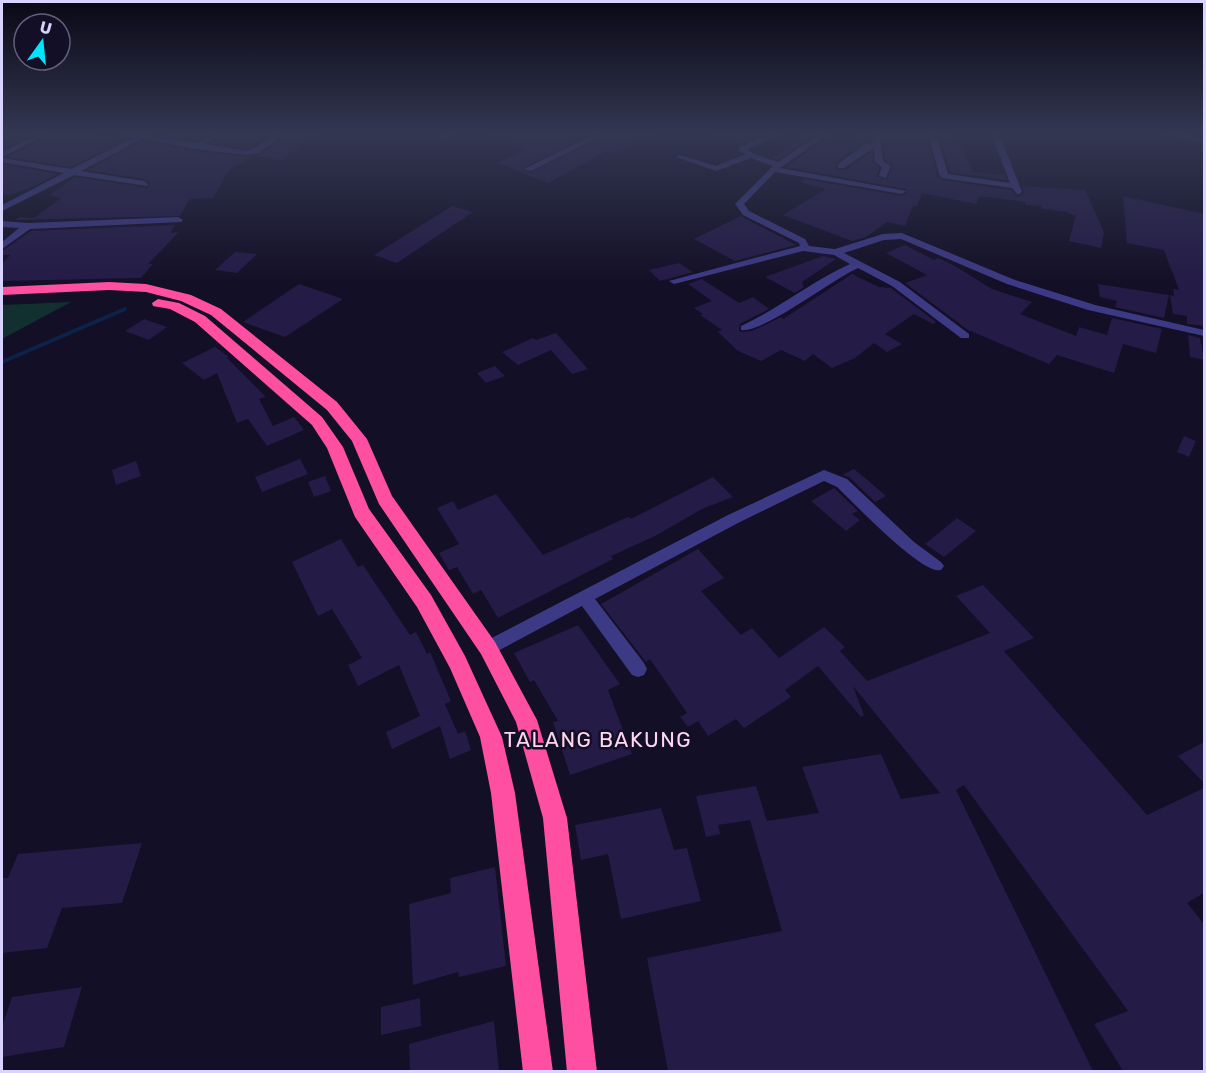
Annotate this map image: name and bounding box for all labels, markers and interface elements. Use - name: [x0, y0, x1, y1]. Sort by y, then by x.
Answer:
- north arrow: [12, 12, 72, 72]
- text: U: [38, 17, 54, 39]
- district label: TALANG BAKUNG: [504, 727, 692, 752]

